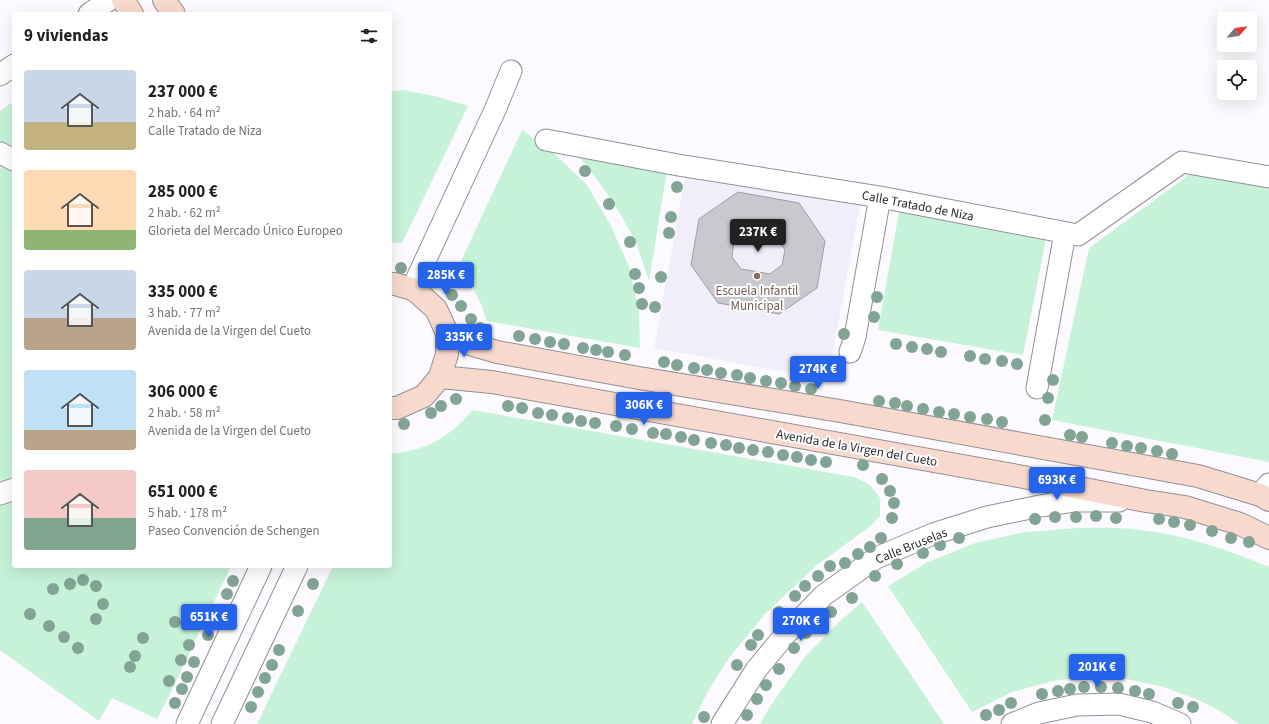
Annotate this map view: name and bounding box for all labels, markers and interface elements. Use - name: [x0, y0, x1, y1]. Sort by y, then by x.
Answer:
- north arrow: [1217, 12, 1257, 52]
- map controls: [1217, 12, 1257, 100]
- text: 9 viviendas: [24, 24, 108, 48]
- icon: filters: [358, 25, 380, 47]
- button: locate: [1217, 60, 1257, 100]
- text: 237 000 €: [148, 80, 218, 104]
- icon: home: [56, 86, 104, 134]
- text: 2 hab. · 64 m²: [148, 104, 221, 122]
- text: Calle Tratado de Niza: [148, 122, 262, 140]
- text: 285 000 €: [148, 180, 218, 204]
- icon: home: [56, 186, 104, 234]
- street label: Calle Tratado de Niza: [860, 186, 975, 226]
- text: 2 hab. · 62 m²: [148, 204, 221, 222]
- pin: 237K €: [725, 219, 791, 253]
- text: Glorieta del Mercado Único Europeo: [148, 222, 343, 240]
- text: 237K €: [739, 223, 777, 241]
- pin: 285K €: [413, 262, 479, 296]
- text: 285K €: [427, 266, 465, 284]
- marker: Escuela Infantil Municipal: [752, 271, 762, 281]
- text: 335 000 €: [148, 280, 218, 304]
- place label: Escuela Infantil Municipal: [716, 282, 798, 315]
- icon: home: [56, 286, 104, 334]
- text: 3 hab. · 77 m²: [148, 304, 221, 322]
- text: Avenida de la Virgen del Cueto: [148, 322, 311, 340]
- pin: 335K €: [431, 324, 497, 358]
- text: 335K €: [445, 328, 483, 346]
- pin: 274K €: [785, 356, 851, 390]
- text: 274K €: [799, 360, 837, 378]
- text: 306 000 €: [148, 380, 218, 404]
- icon: home: [56, 386, 104, 434]
- pin: 306K €: [611, 392, 677, 426]
- text: 306K €: [625, 396, 663, 414]
- text: 2 hab. · 58 m²: [148, 404, 221, 422]
- text: Avenida de la Virgen del Cueto: [148, 422, 311, 440]
- street label: Avenida de la Virgen del Cueto: [775, 425, 939, 471]
- pin: 693K €: [1024, 467, 1090, 501]
- text: 693K €: [1038, 471, 1076, 489]
- text: 651 000 €: [148, 480, 218, 504]
- icon: home: [56, 486, 104, 534]
- text: 5 hab. · 178 m²: [148, 504, 227, 522]
- text: Paseo Convención de Schengen: [148, 522, 320, 540]
- street label: Calle Bruselas: [873, 523, 951, 569]
- pin: 651K €: [176, 604, 242, 638]
- text: 651K €: [190, 608, 228, 626]
- pin: 270K €: [768, 608, 834, 642]
- text: 270K €: [782, 612, 820, 630]
- pin: 201K €: [1064, 654, 1130, 688]
- text: 201K €: [1078, 658, 1116, 676]

